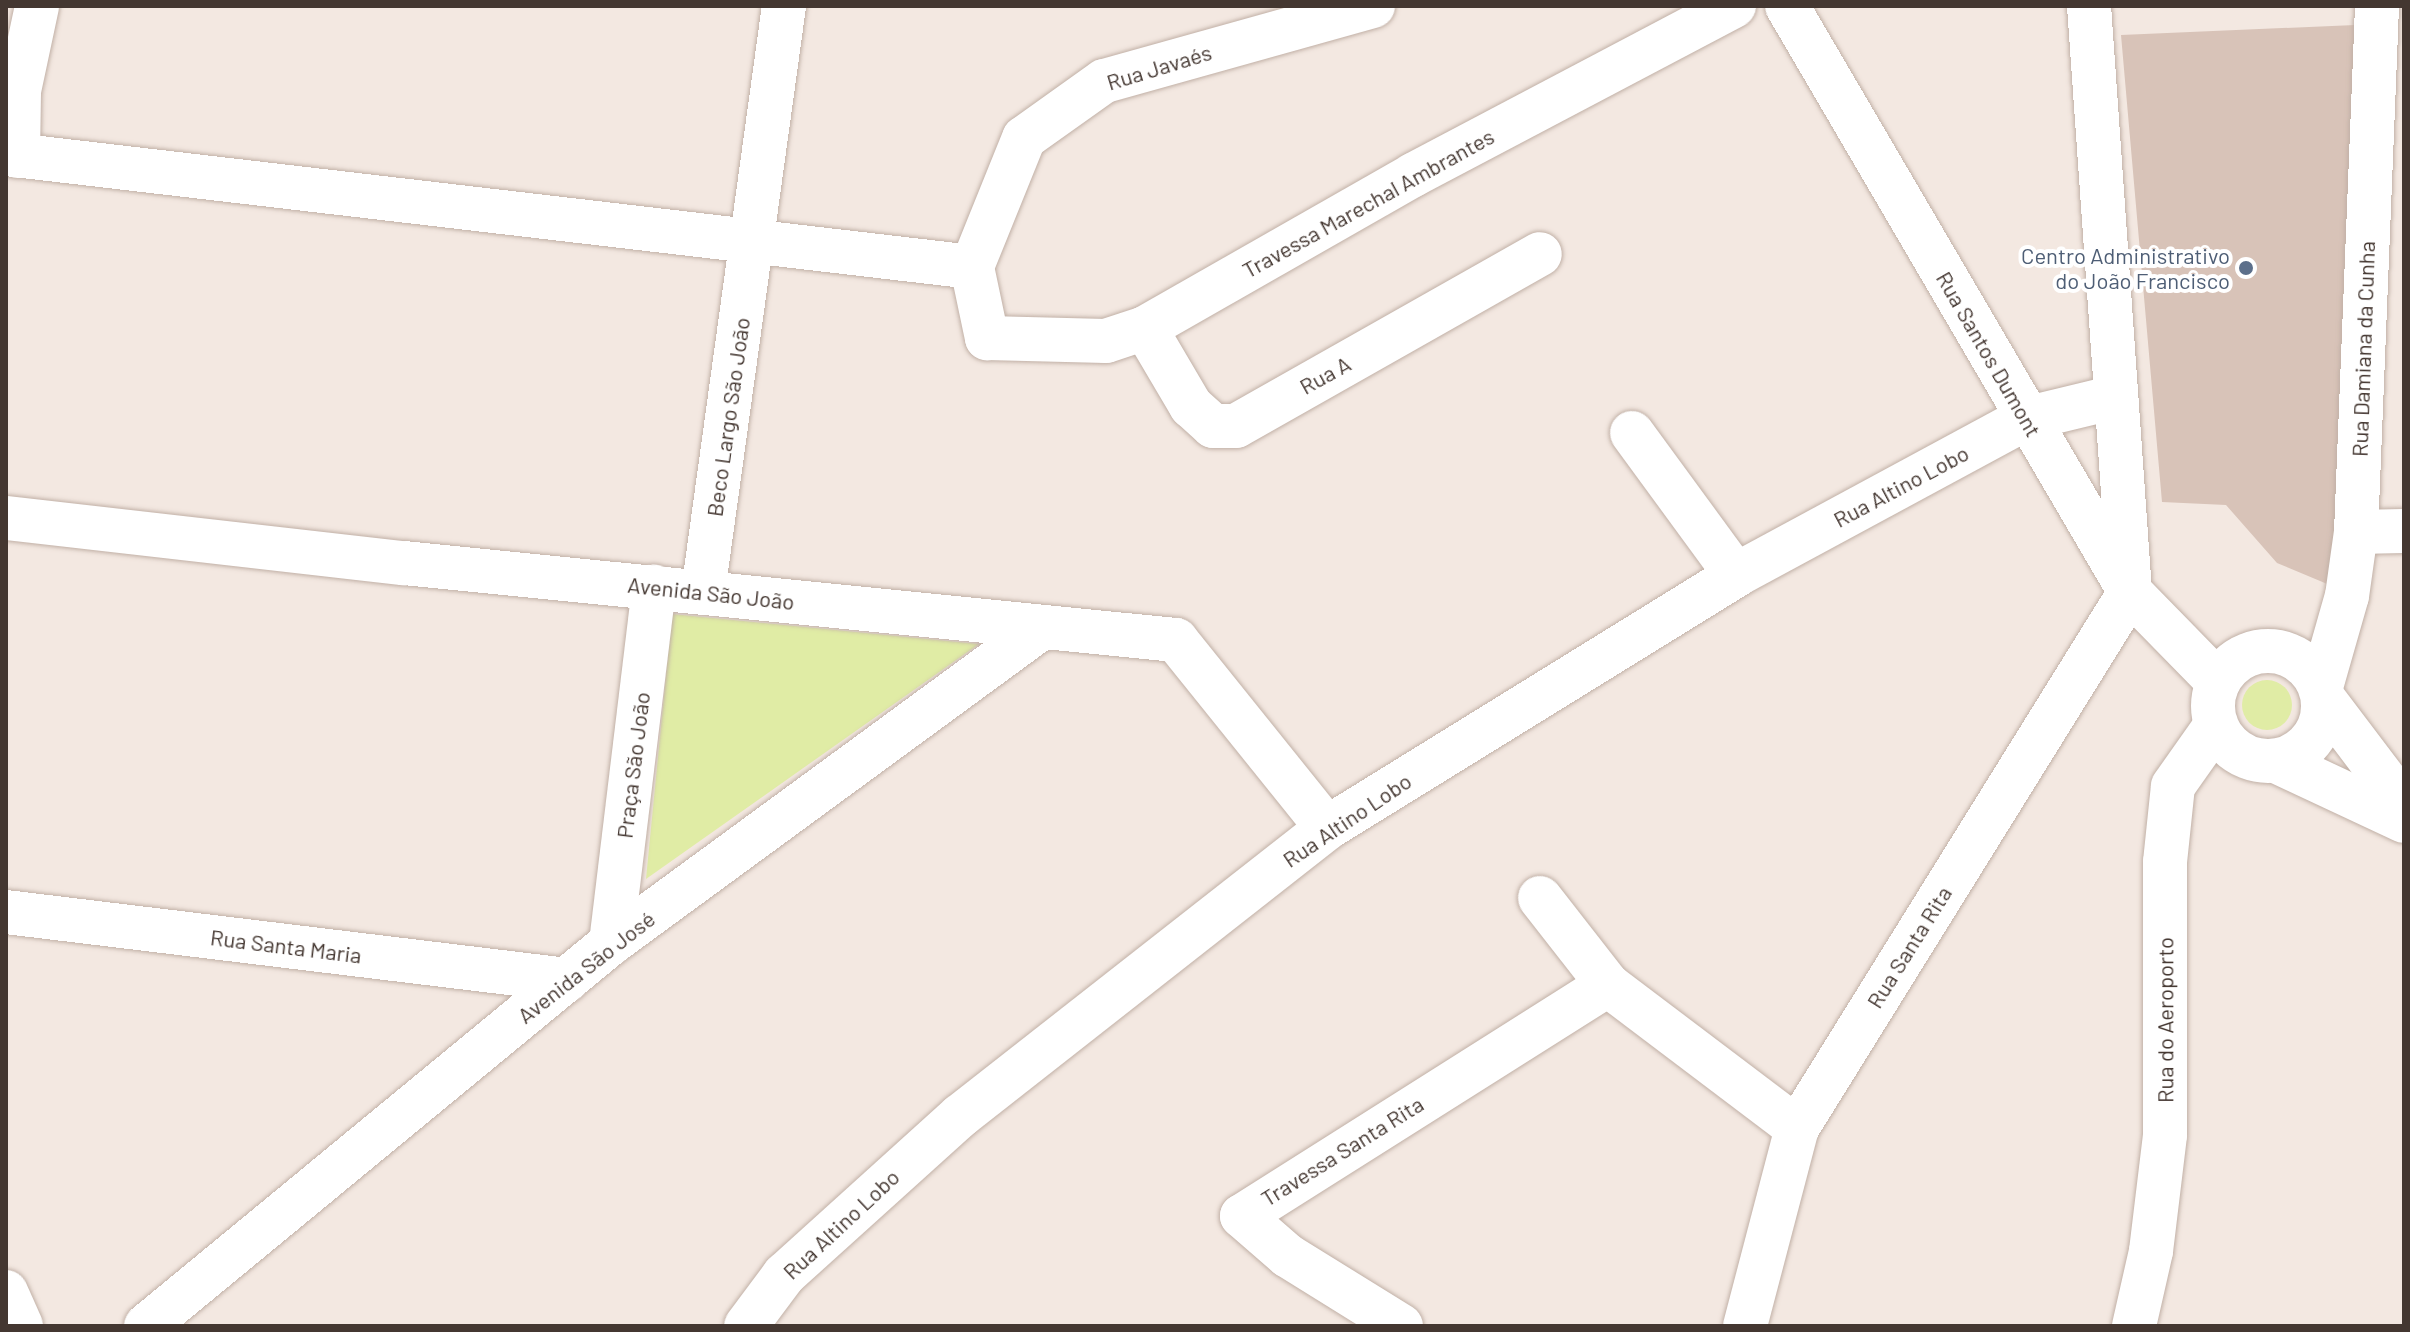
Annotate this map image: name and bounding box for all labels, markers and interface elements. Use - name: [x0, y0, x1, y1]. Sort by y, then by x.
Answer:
- street label: Rua Javaés: [1103, 39, 1215, 95]
- street label: Travessa Marechal Ambrantes: [1238, 123, 1498, 283]
- street label: Rua Damiana da Cunha: [2346, 241, 2380, 457]
- place label: Centro Administrativo do João Francisco: [2021, 242, 2230, 294]
- marker: Centro Administrativo do João Francisco: [2237, 259, 2255, 277]
- street label: Rua Santos Dumont: [1931, 267, 2047, 441]
- street label: Beco Largo São João: [701, 316, 755, 518]
- street label: Rua A: [1295, 350, 1355, 400]
- street label: Rua Altino Lobo: [1829, 439, 1973, 533]
- street label: Avenida São João: [626, 571, 796, 615]
- street label: Praça São João: [611, 690, 655, 840]
- street label: Rua Altino Lobo: [1278, 767, 1416, 873]
- street label: Rua Santa Rita: [1861, 881, 1957, 1013]
- street label: Avenida São José: [512, 905, 660, 1029]
- street label: Rua Santa Maria: [209, 924, 363, 968]
- street label: Rua do Aeroporto: [2152, 937, 2178, 1103]
- street label: Travessa Santa Rita: [1256, 1090, 1428, 1212]
- street label: Rua Altino Lobo: [777, 1163, 905, 1285]

